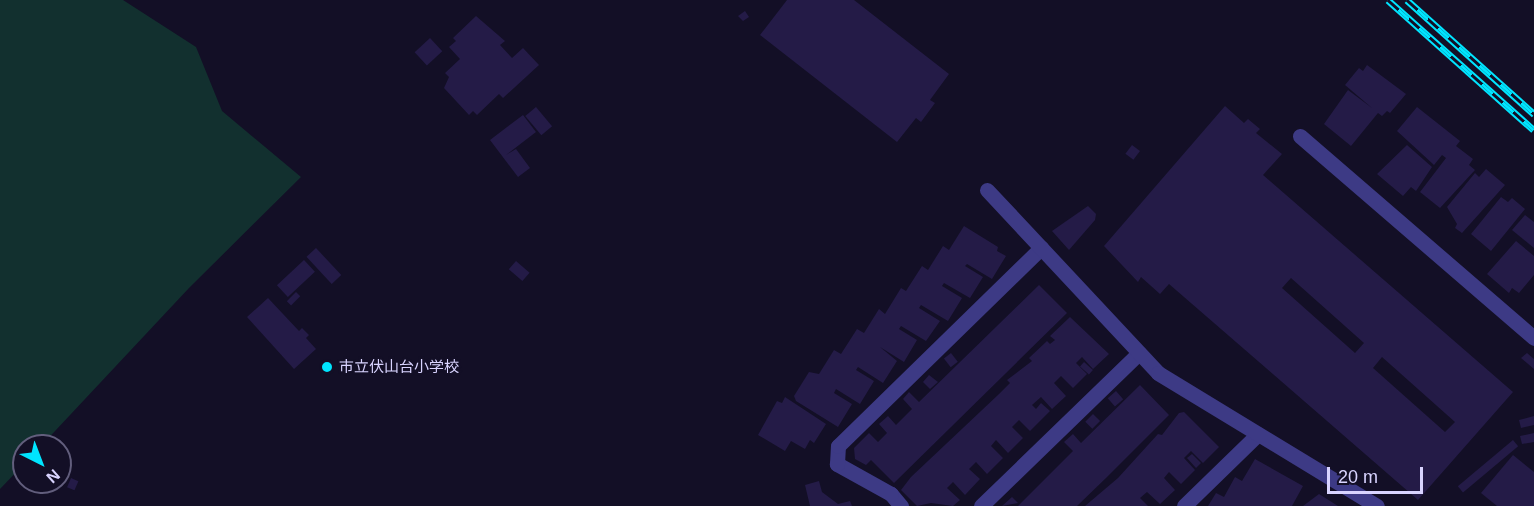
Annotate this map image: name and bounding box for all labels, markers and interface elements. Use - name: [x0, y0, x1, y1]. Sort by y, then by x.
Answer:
- place label: 市立伏山台小学校: [339, 358, 459, 376]
- marker: 市立伏山台小学校: [320, 360, 334, 374]
- north arrow: [12, 434, 72, 494]
- scale bar: [1330, 455, 1426, 493]
- text: N: [43, 466, 63, 486]
- text: 20 m: [1338, 467, 1378, 487]

